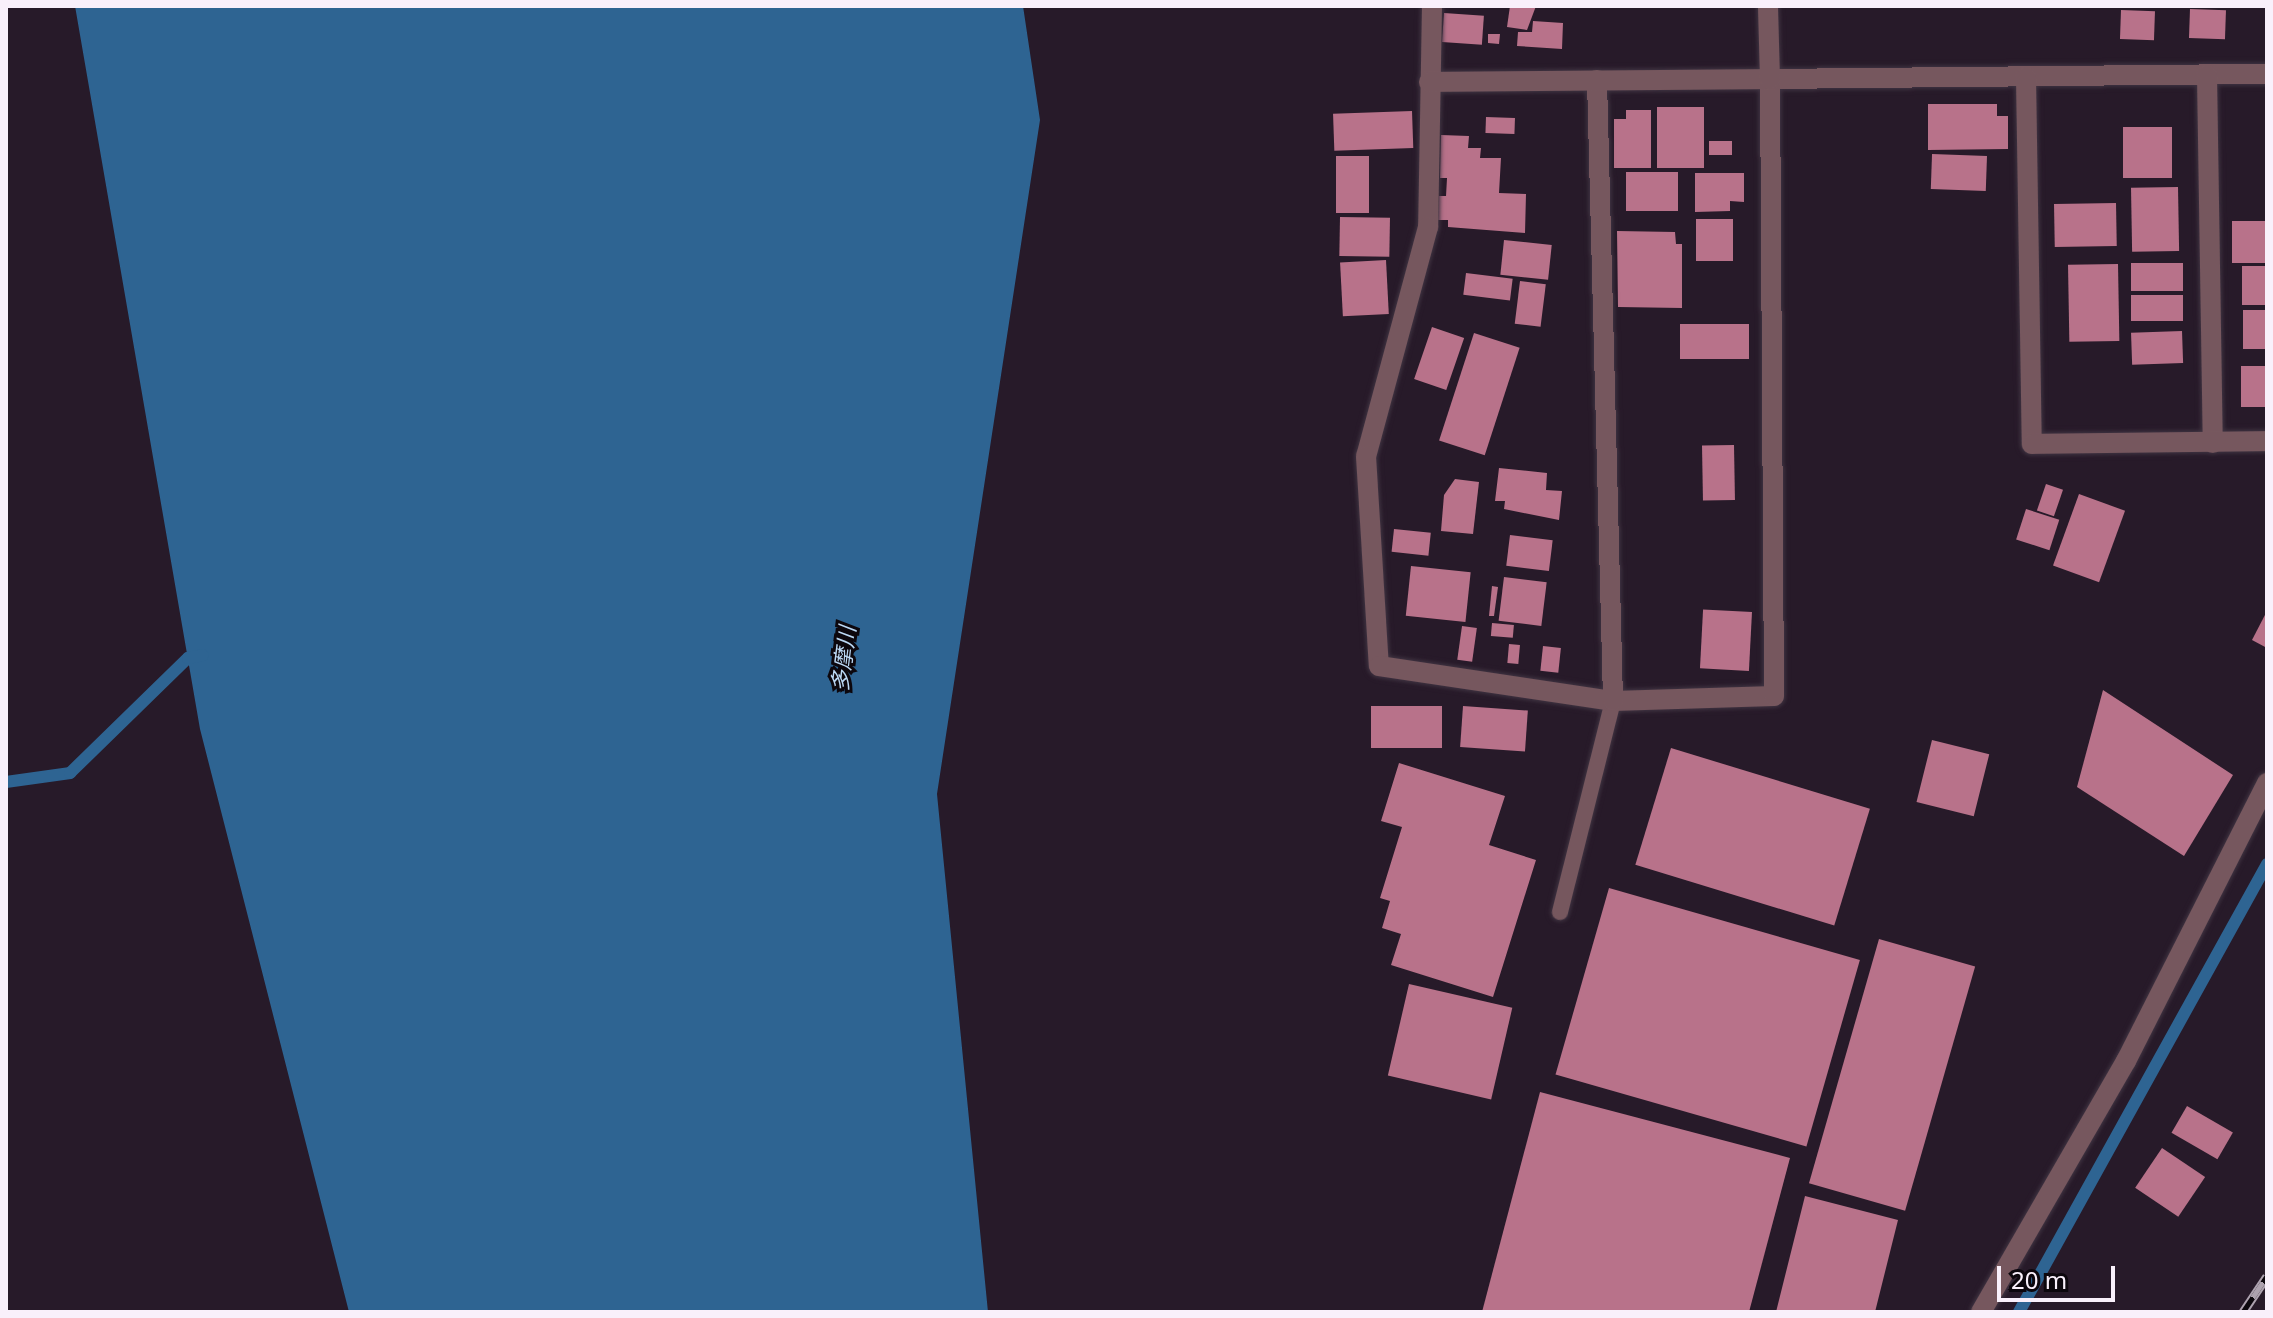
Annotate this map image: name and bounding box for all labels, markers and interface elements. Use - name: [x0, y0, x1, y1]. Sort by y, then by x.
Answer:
- water label: 多摩川: [826, 625, 860, 693]
- scale bar: [2001, 1250, 2119, 1300]
- text: 20 m: [2011, 1263, 2067, 1296]

